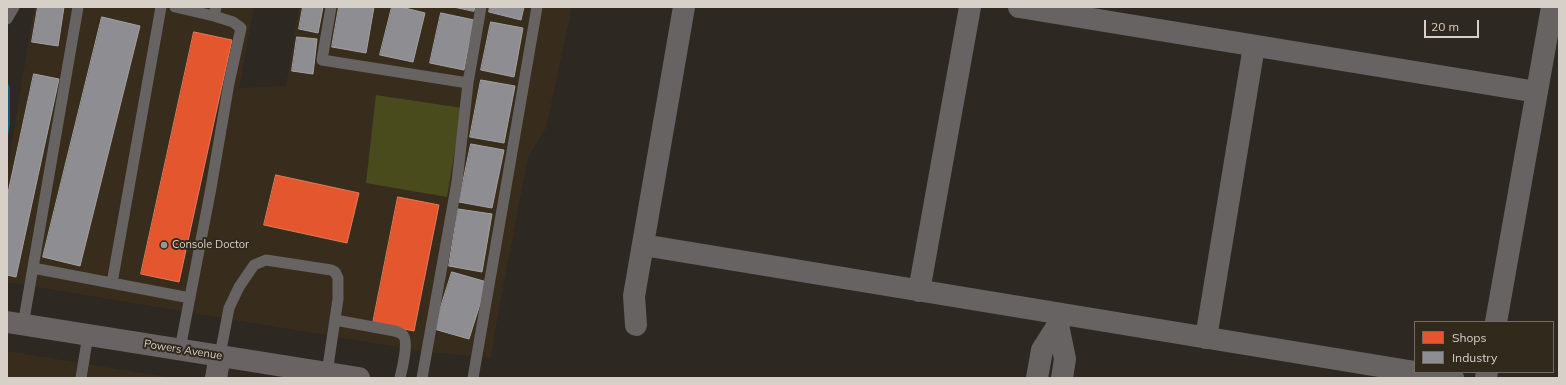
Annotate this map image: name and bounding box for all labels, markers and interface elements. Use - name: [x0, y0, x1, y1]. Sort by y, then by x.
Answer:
- scale bar: [1426, 12, 1481, 38]
- text: 20 m: [1431, 19, 1459, 34]
- place label: Console Doctor: [172, 238, 249, 252]
- marker: Console Doctor: [159, 240, 169, 250]
- legend: [1414, 321, 1554, 373]
- text: Shops: [1452, 330, 1487, 345]
- street label: Powers Avenue: [143, 337, 223, 363]
- text: Industry: [1452, 350, 1497, 365]

